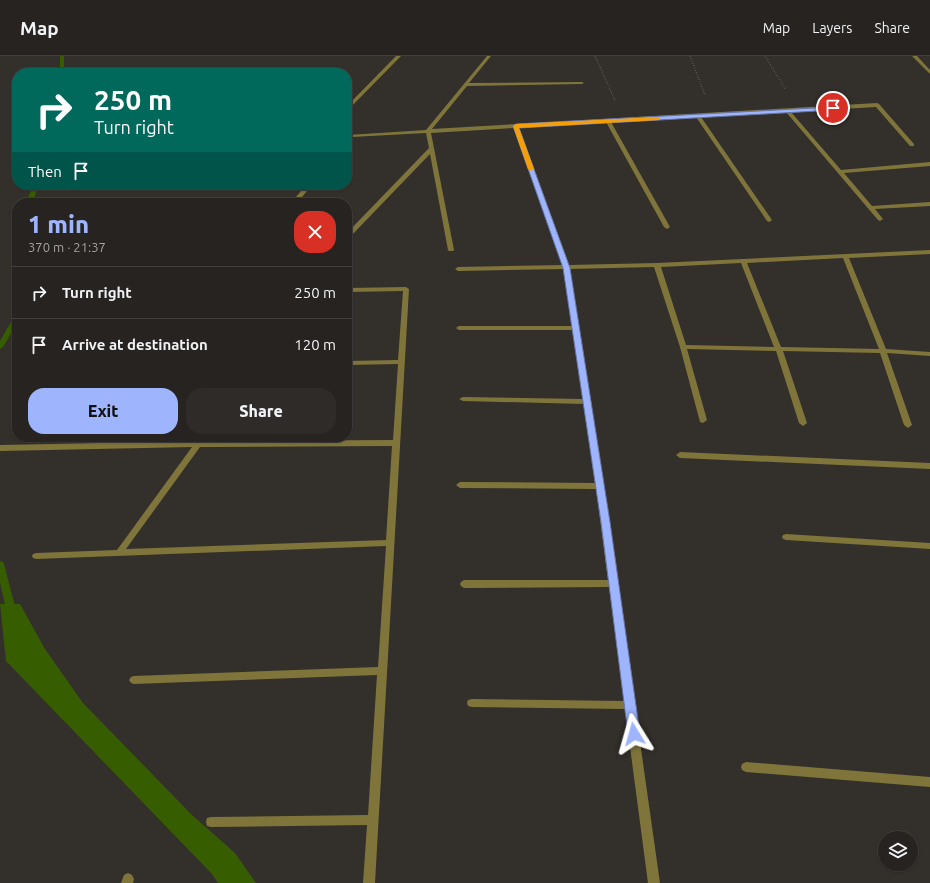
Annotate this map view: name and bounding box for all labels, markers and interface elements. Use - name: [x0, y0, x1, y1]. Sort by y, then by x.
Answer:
- text: Map: [20, 17, 59, 39]
- text: Map: [763, 20, 790, 36]
- text: Layers: [812, 20, 852, 36]
- text: Share: [874, 20, 910, 36]
- icon: right: [28, 84, 80, 136]
- text: 250 m: [94, 84, 172, 115]
- pin: [816, 91, 850, 125]
- icon: arrive: [822, 97, 844, 119]
- text: Turn right: [94, 117, 174, 137]
- icon: arrive: [70, 160, 92, 182]
- text: Then: [28, 163, 62, 180]
- text: 1 min: [28, 211, 89, 238]
- button: close: [294, 211, 336, 253]
- text: 370 m · 21:37: [28, 240, 106, 254]
- icon: right: [28, 282, 50, 304]
- text: Turn right: [62, 284, 132, 301]
- text: 250 m: [294, 284, 336, 301]
- icon: arrive: [28, 334, 50, 356]
- text: Arrive at destination: [62, 336, 208, 353]
- text: 120 m: [294, 336, 336, 353]
- button: Exit: [28, 388, 178, 434]
- button: Share: [186, 388, 336, 434]
- position arrow: [613, 713, 655, 755]
- map controls: [878, 831, 918, 871]
- button: layers: [878, 831, 918, 871]

